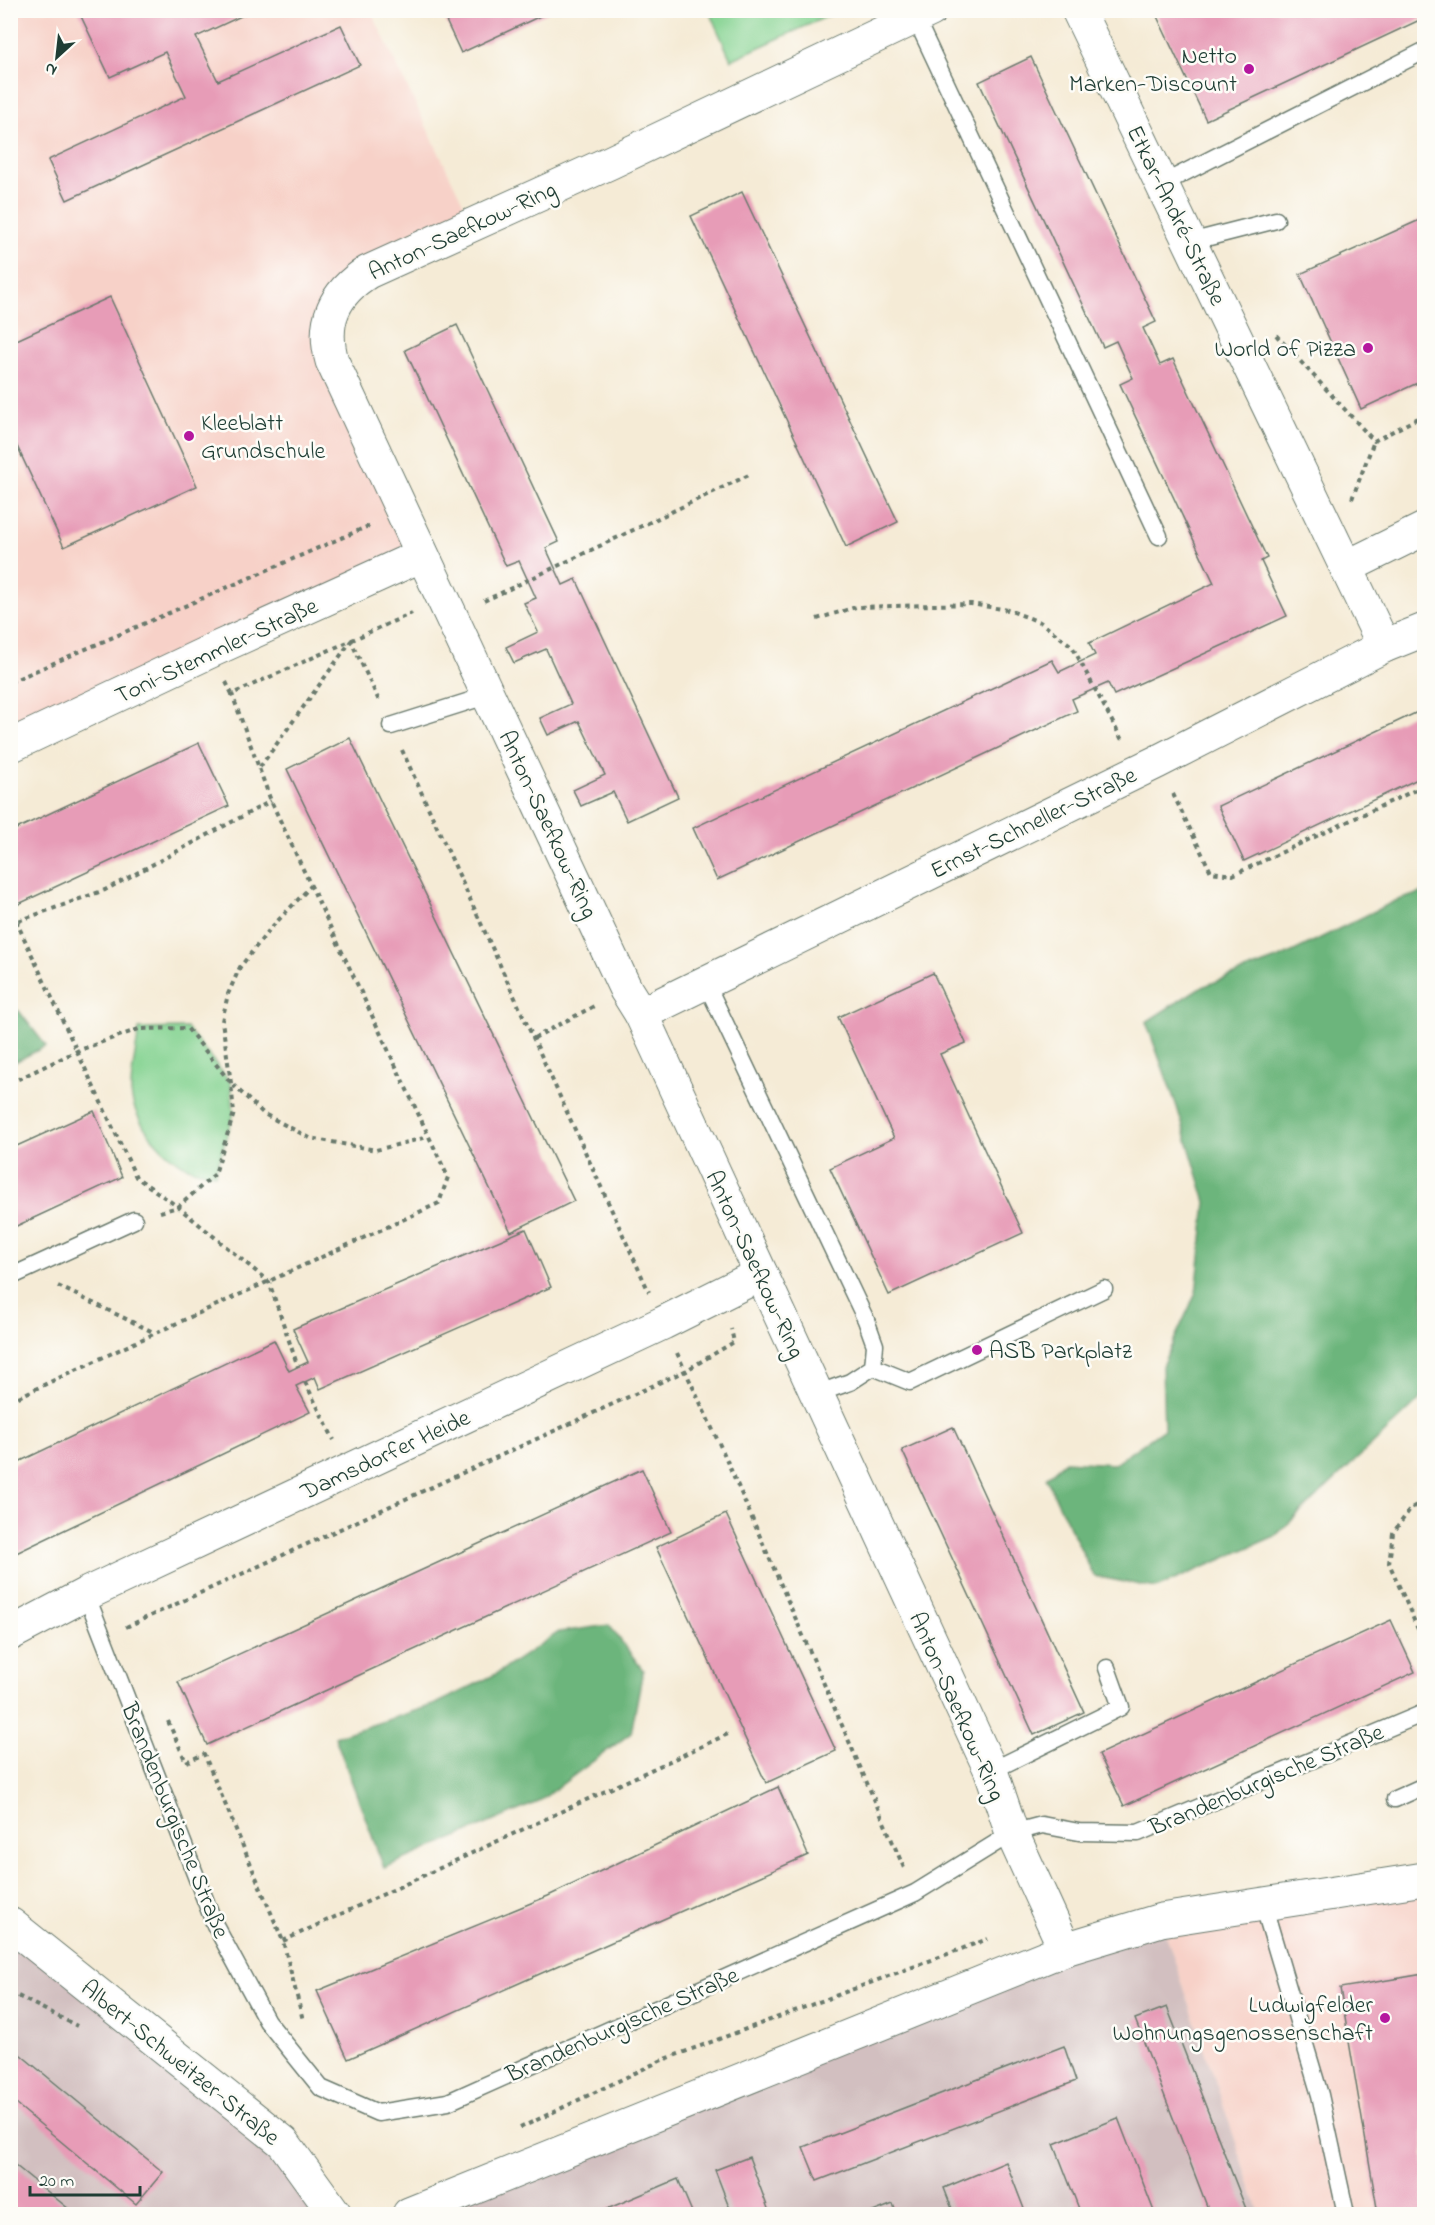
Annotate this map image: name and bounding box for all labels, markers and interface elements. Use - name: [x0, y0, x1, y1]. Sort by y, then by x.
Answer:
- north arrow: [27, 27, 87, 87]
- place label: Netto Marken-Discount: [1069, 40, 1237, 103]
- text: N: [41, 55, 61, 82]
- marker: Netto Marken-Discount: [1242, 62, 1256, 76]
- street label: Etkar-André-Straße: [1116, 120, 1234, 313]
- street label: Anton-Saefkow-Ring: [363, 173, 563, 291]
- place label: World of Pizza: [1214, 333, 1356, 368]
- marker: World of Pizza: [1361, 341, 1375, 355]
- place label: Kleeblatt Grundschule: [201, 407, 325, 470]
- marker: Kleeblatt Grundschule: [182, 429, 196, 443]
- street label: Toni-Stemmler-Straße: [110, 590, 325, 715]
- street label: Anton-Saefkow-Ring: [488, 725, 606, 925]
- street label: Ernst-Schneller-Straße: [925, 759, 1143, 889]
- street label: Anton-Saefkow-Ring: [695, 1165, 813, 1365]
- place label: ASB Parkplatz: [989, 1335, 1133, 1370]
- marker: ASB Parkplatz: [970, 1343, 984, 1357]
- street label: Damsdorfer Heide: [295, 1402, 477, 1511]
- street label: Anton-Saefkow-Ring: [898, 1607, 1013, 1807]
- street label: Brandenburgische Straße: [110, 1697, 237, 1944]
- street label: Brandenburgische Straße: [1143, 1716, 1390, 1847]
- street label: Brandenburgische Straße: [500, 1959, 745, 2094]
- street label: Albert-Schweitzer-Straße: [72, 1972, 287, 2156]
- place label: Ludwigfelder Wohnungsgenossenschaft: [1113, 1989, 1374, 2052]
- marker: Ludwigfelder Wohnungsgenossenschaft: [1378, 2011, 1392, 2025]
- scale bar: [30, 2159, 140, 2197]
- text: 20 m: [39, 2169, 74, 2195]

